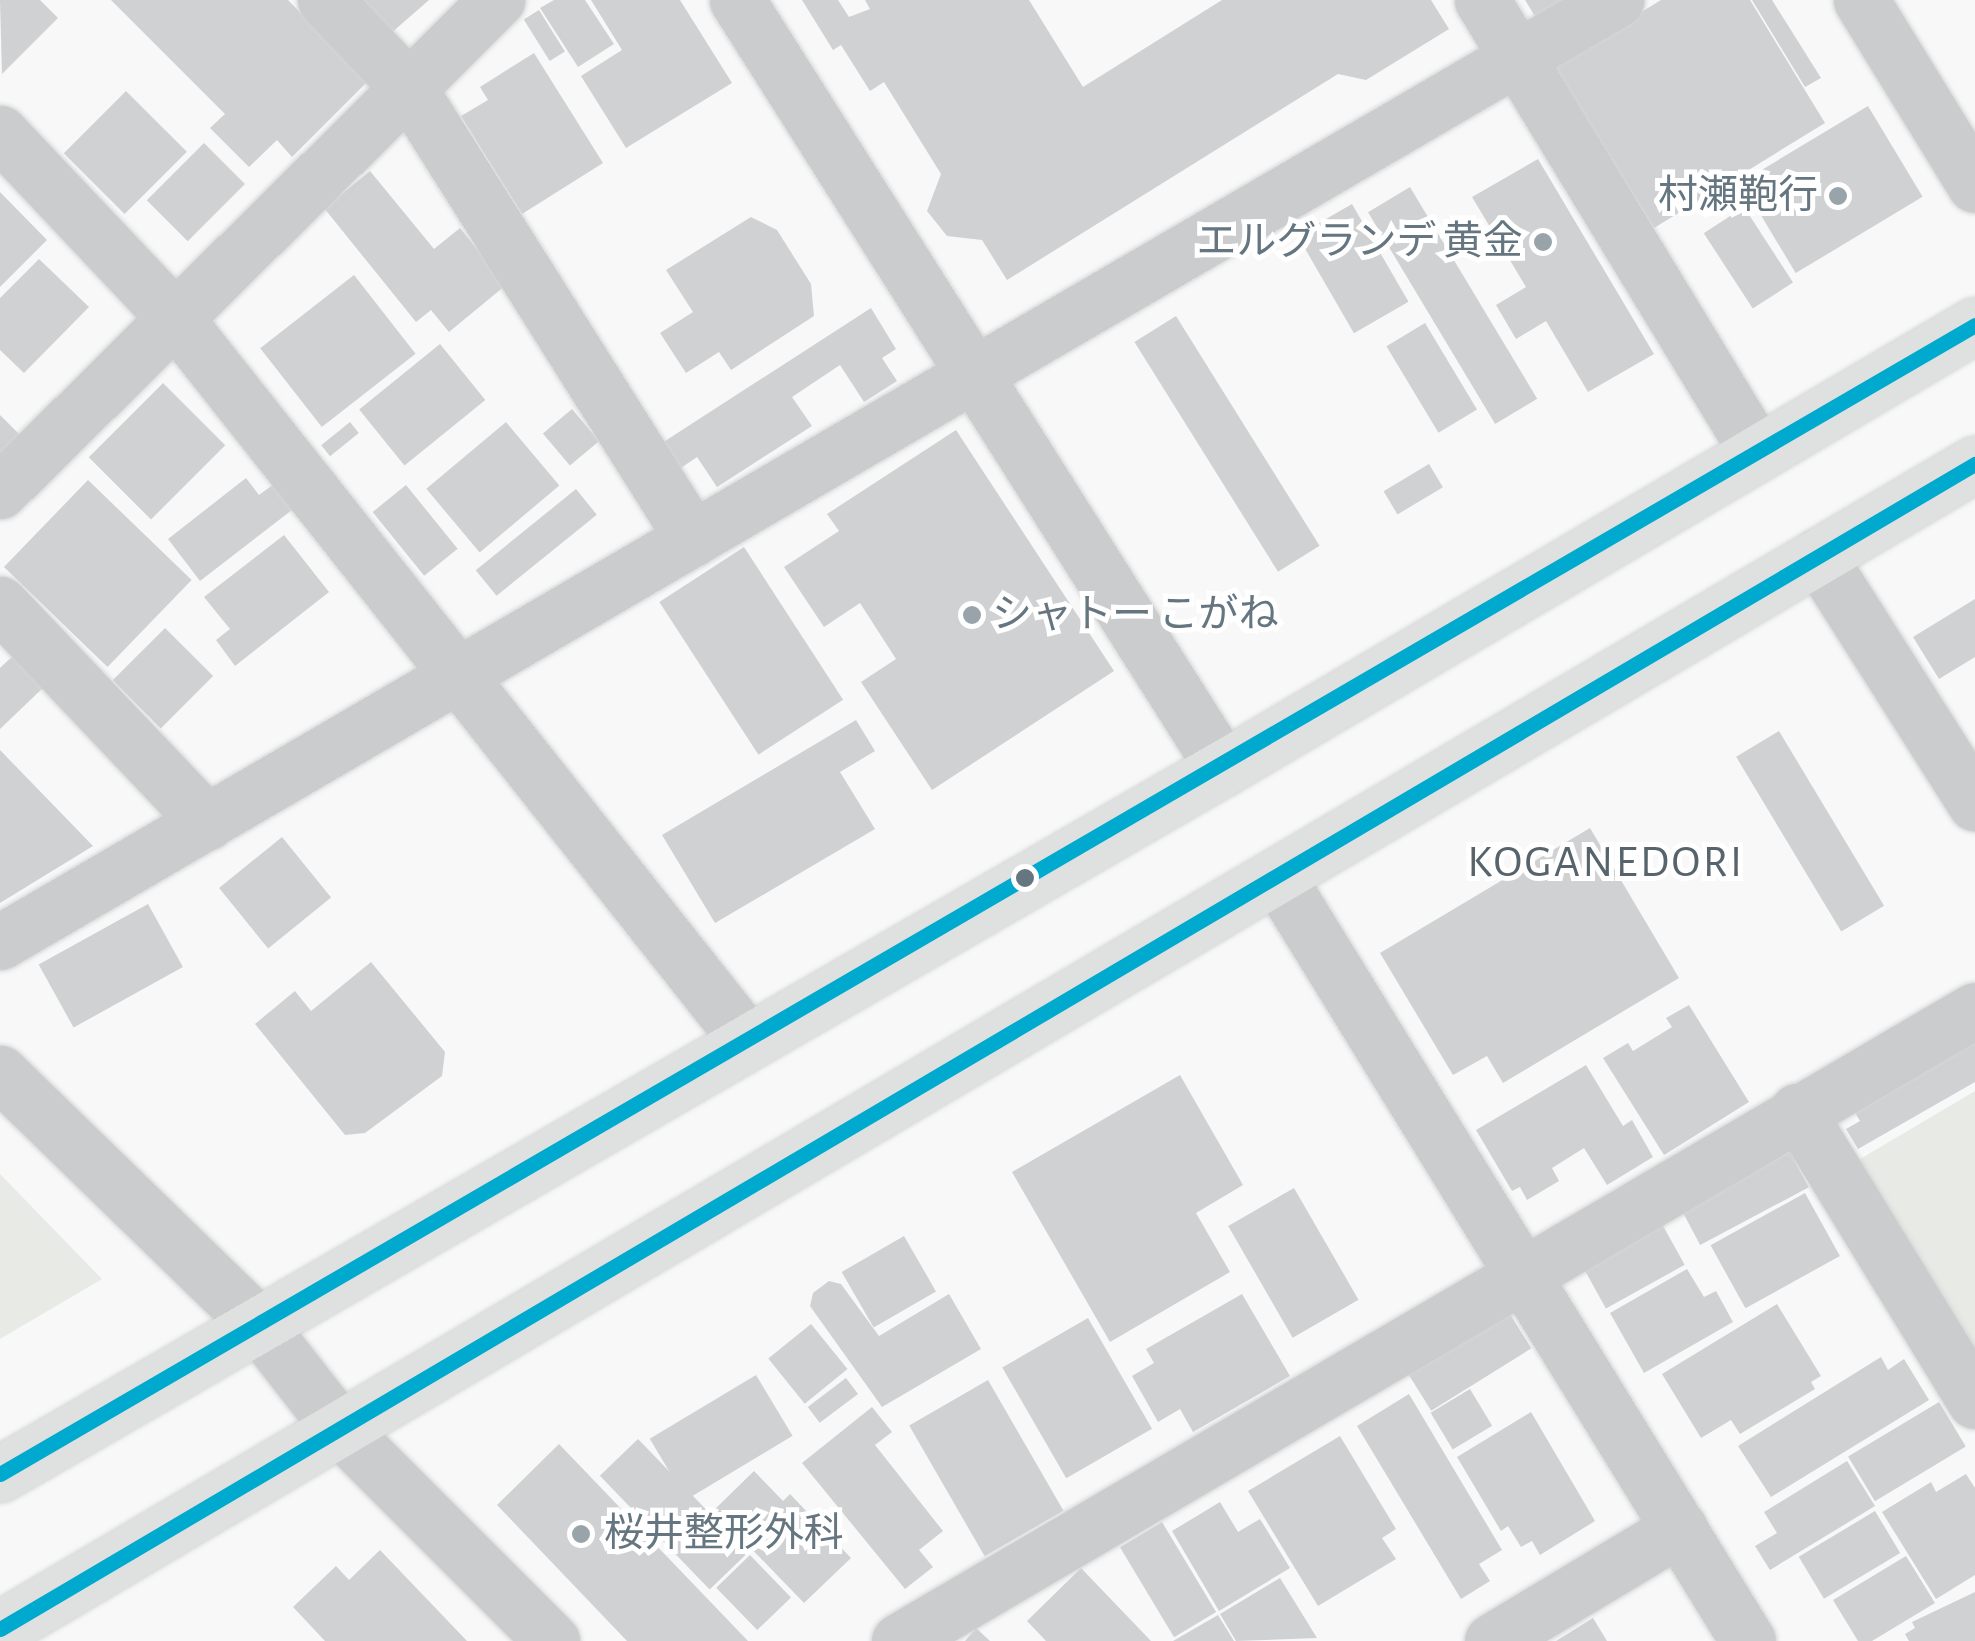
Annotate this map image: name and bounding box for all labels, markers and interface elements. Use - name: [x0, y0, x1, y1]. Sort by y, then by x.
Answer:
- place label: 村瀬鞄行: [1658, 172, 1818, 220]
- marker: 村瀬鞄行: [1827, 185, 1849, 207]
- place label: エルグランデ 黄金: [1196, 218, 1523, 266]
- marker: エルグランデ 黄金: [1532, 231, 1554, 253]
- place label: シャトー こがね: [992, 591, 1279, 639]
- marker: シャトー こがね: [961, 604, 983, 626]
- district label: KOGANEDORI: [1467, 836, 1745, 890]
- unlabelled marker: [1015, 868, 1035, 888]
- place label: 桜井整形外科: [604, 1510, 844, 1558]
- marker: 桜井整形外科: [568, 1521, 594, 1547]

